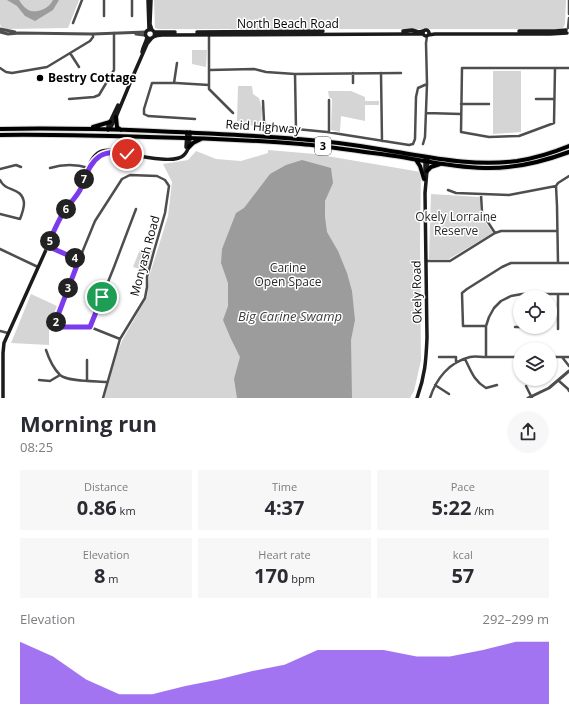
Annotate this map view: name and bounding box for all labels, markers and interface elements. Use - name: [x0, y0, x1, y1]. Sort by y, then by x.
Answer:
- street label: North Beach Road: [237, 15, 339, 32]
- place label: Bestry Cottage: [48, 69, 136, 86]
- marker: Bestry Cottage: [35, 73, 45, 83]
- street label: Reid Highway: [225, 115, 302, 138]
- pin: [110, 137, 144, 171]
- road number: 3: [315, 137, 331, 155]
- icon: check: [116, 143, 138, 165]
- pin: 7: [74, 169, 94, 189]
- text: 7: [81, 171, 87, 186]
- pin: 6: [56, 199, 76, 219]
- text: 6: [63, 201, 69, 216]
- park label: Okely Lorraine Reserve: [415, 208, 497, 239]
- street label: Monyash Road: [126, 214, 163, 298]
- pin: 5: [40, 231, 60, 251]
- text: 5: [47, 233, 53, 248]
- pin: 4: [65, 248, 85, 268]
- text: 4: [72, 250, 78, 265]
- park label: Carine Open Space: [255, 259, 322, 290]
- street label: Okely Road: [407, 260, 426, 324]
- pin: 3: [58, 278, 78, 298]
- text: 3: [65, 280, 71, 295]
- pin: [85, 280, 119, 314]
- icon: arrive: [91, 286, 113, 308]
- map controls: [513, 290, 557, 386]
- button: locate: [513, 290, 557, 334]
- water label: Big Carine Swamp: [238, 307, 342, 325]
- pin: 2: [46, 312, 66, 332]
- text: 2: [53, 314, 59, 329]
- button: layers: [513, 342, 557, 386]
- text: Morning run: [20, 408, 157, 438]
- button: share: [507, 411, 549, 453]
- text: 08:25: [20, 438, 53, 456]
- text: Distance: [84, 479, 128, 494]
- text: Time: [272, 479, 297, 494]
- text: Pace: [451, 479, 475, 494]
- text: 0.86: [77, 494, 117, 521]
- text: 4:37: [264, 494, 305, 521]
- text: 5:22: [431, 494, 471, 521]
- text: km: [117, 503, 136, 518]
- text: /km: [471, 503, 494, 518]
- text: Elevation: [83, 547, 130, 562]
- text: Heart rate: [258, 547, 311, 562]
- text: kcal: [453, 547, 473, 562]
- text: 8: [94, 562, 105, 589]
- text: 170: [254, 562, 288, 589]
- text: 57: [451, 562, 474, 589]
- text: m: [105, 571, 118, 586]
- text: bpm: [288, 571, 315, 586]
- text: Elevation: [20, 610, 75, 628]
- text: 292–299 m: [482, 610, 549, 628]

